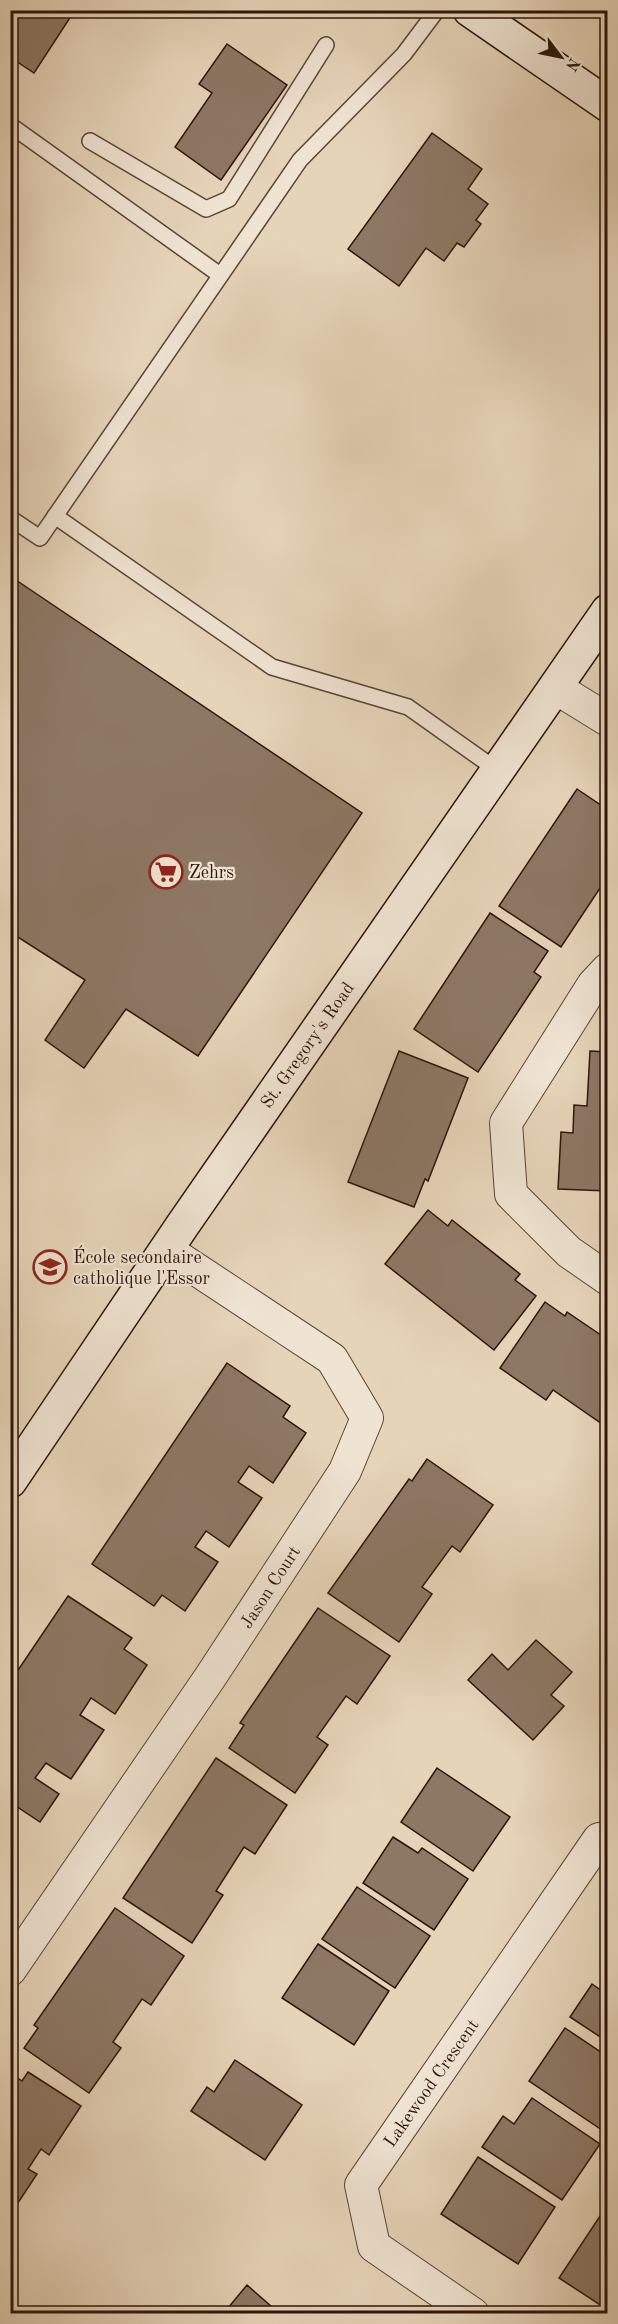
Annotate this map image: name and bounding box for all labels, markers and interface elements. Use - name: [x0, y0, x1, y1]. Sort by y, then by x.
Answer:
- north arrow: [531, 27, 591, 87]
- text: N: [562, 54, 582, 74]
- supermarket icon: Zehrs: [148, 854, 184, 890]
- place label: Zehrs: [189, 864, 234, 882]
- street label: St. Gregory's Road: [258, 979, 358, 1112]
- place label: École secondaire catholique l'Essor: [73, 1245, 211, 1288]
- school or university icon: École secondaire catholique l'Essor: [32, 1249, 68, 1285]
- street label: Jason Court: [238, 1543, 304, 1632]
- street label: Lakewood Crescent: [381, 2016, 483, 2151]

